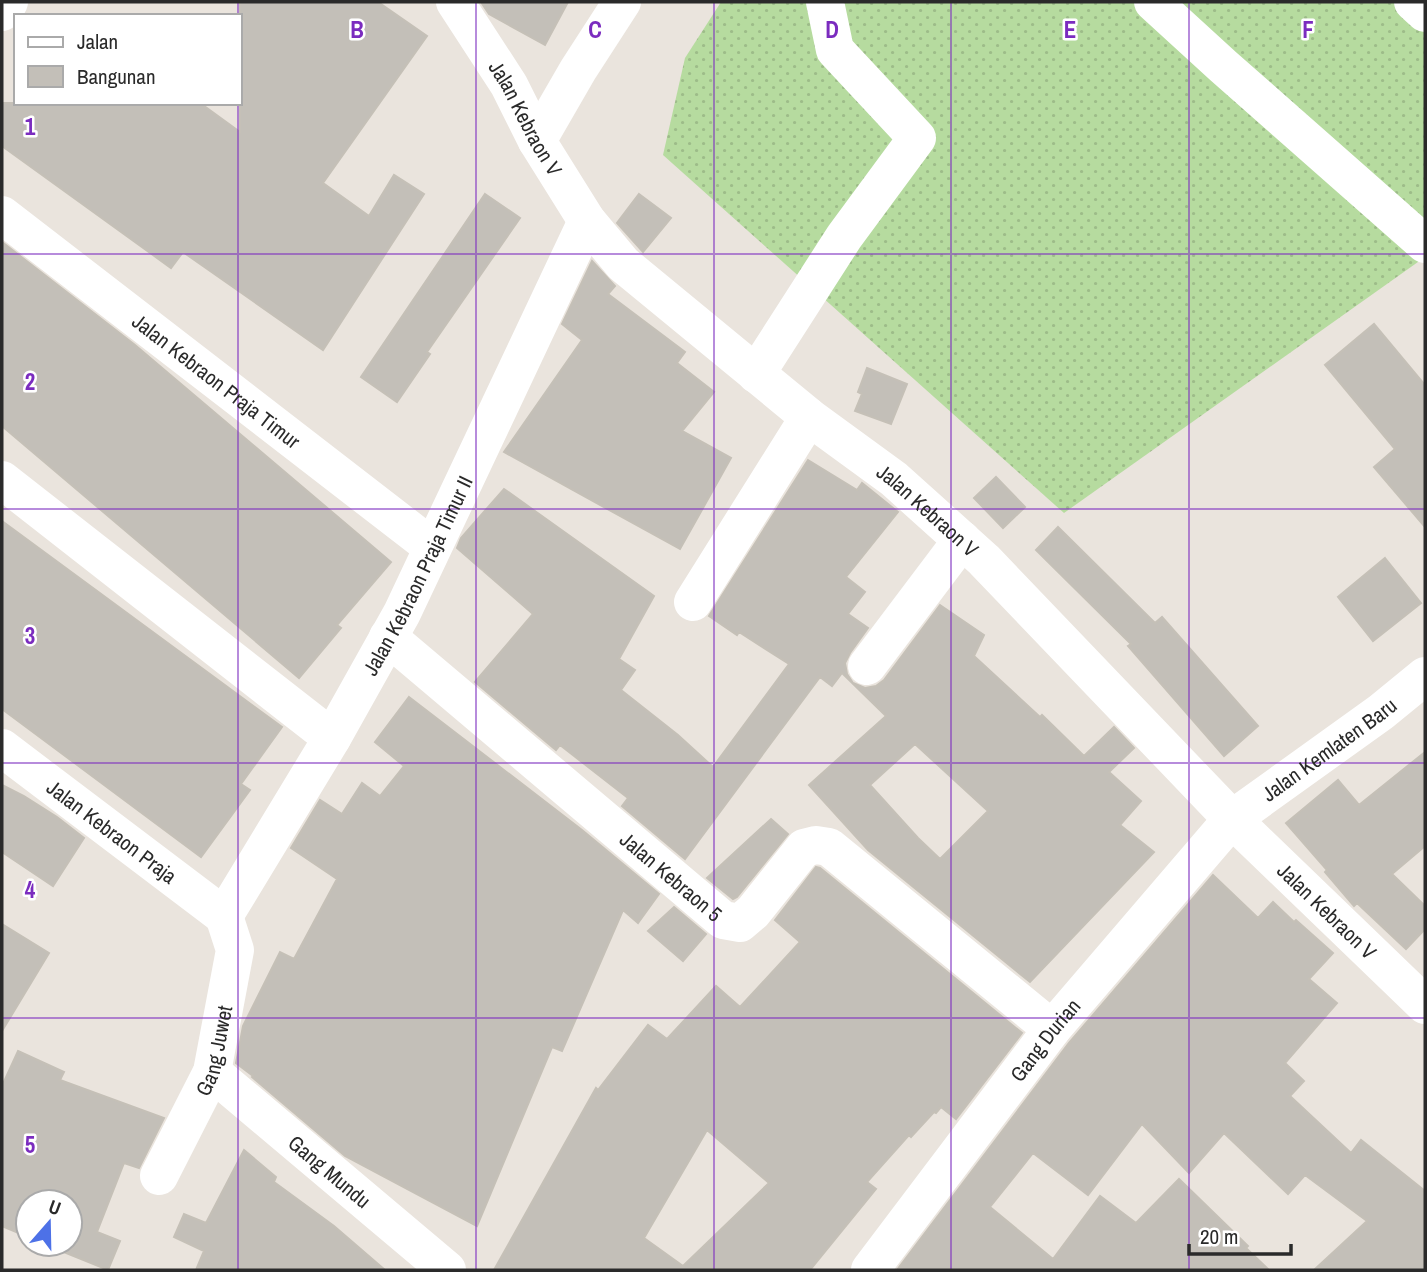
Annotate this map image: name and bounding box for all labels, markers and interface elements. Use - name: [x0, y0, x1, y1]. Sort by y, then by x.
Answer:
- legend: [14, 14, 242, 105]
- text: B: [350, 14, 364, 45]
- text: C: [588, 14, 602, 45]
- text: D: [825, 14, 839, 45]
- text: E: [1064, 14, 1076, 45]
- text: F: [1302, 14, 1314, 45]
- text: Jalan: [77, 27, 118, 56]
- street label: Jalan Kebraon V: [482, 55, 570, 181]
- text: Bangunan: [77, 62, 156, 91]
- text: 1: [25, 111, 36, 142]
- street label: Jalan Kebraon Praja Timur: [126, 306, 307, 455]
- text: 2: [25, 366, 35, 397]
- street label: Jalan Kebraon V: [871, 457, 986, 563]
- street label: Jalan Kebraon Praja Timur II: [355, 471, 479, 681]
- text: 3: [25, 620, 35, 651]
- street label: Jalan Kemlaten Baru: [1256, 691, 1403, 808]
- street label: Jalan Kebraon Praja: [41, 773, 183, 890]
- street label: Jalan Kebraon 5: [614, 825, 729, 928]
- street label: Jalan Kebraon V: [1271, 856, 1384, 966]
- text: 4: [25, 874, 36, 905]
- street label: Gang Durian: [1003, 992, 1087, 1087]
- street label: Gang Juwet: [188, 1003, 239, 1101]
- street label: Gang Mundu: [282, 1128, 377, 1214]
- text: 5: [25, 1129, 35, 1160]
- north arrow: [14, 1188, 84, 1258]
- text: U: [45, 1193, 65, 1221]
- scale bar: [1189, 1212, 1290, 1256]
- text: 20 m: [1200, 1222, 1238, 1251]

